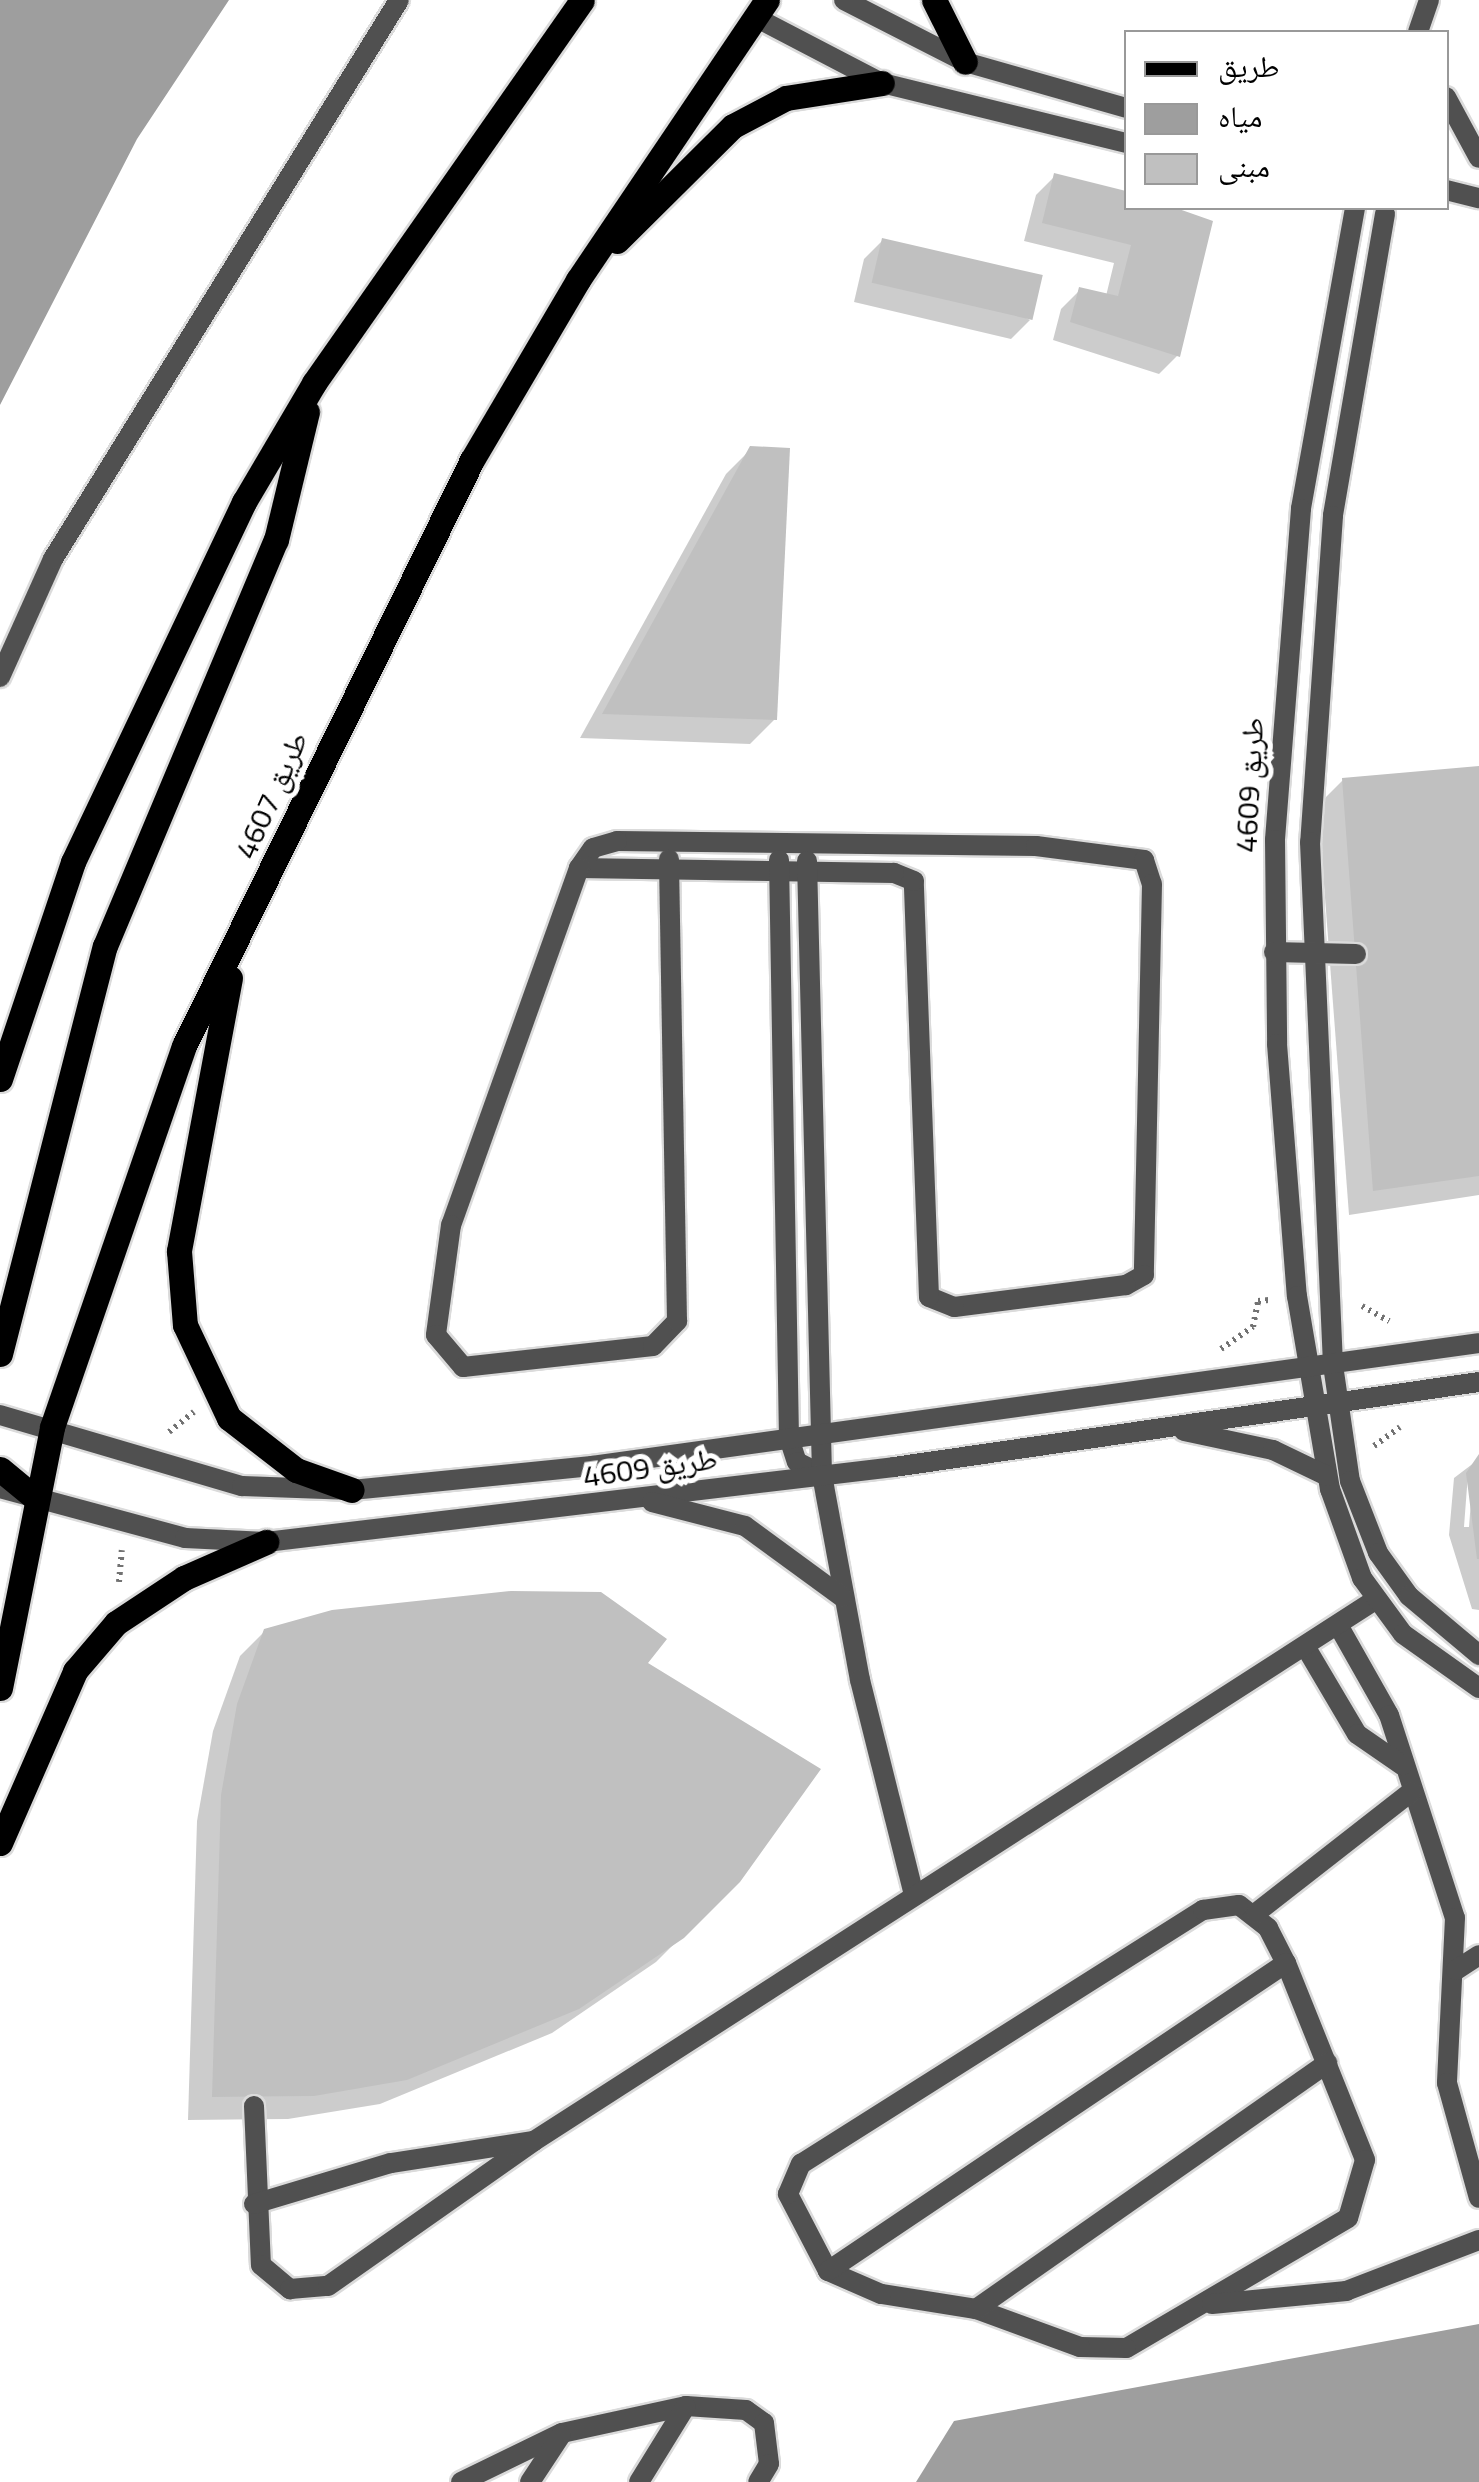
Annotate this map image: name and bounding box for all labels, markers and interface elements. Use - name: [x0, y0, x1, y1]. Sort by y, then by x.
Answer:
- legend: [1124, 30, 1449, 210]
- text: طريق: [1218, 43, 1279, 89]
- text: مياه: [1218, 93, 1262, 139]
- text: مبنى: [1218, 143, 1270, 189]
- street label: طريق 4609: [1227, 717, 1271, 853]
- street label: طريق 4607: [227, 726, 315, 864]
- street label: طريق 4609: [581, 1440, 719, 1494]

